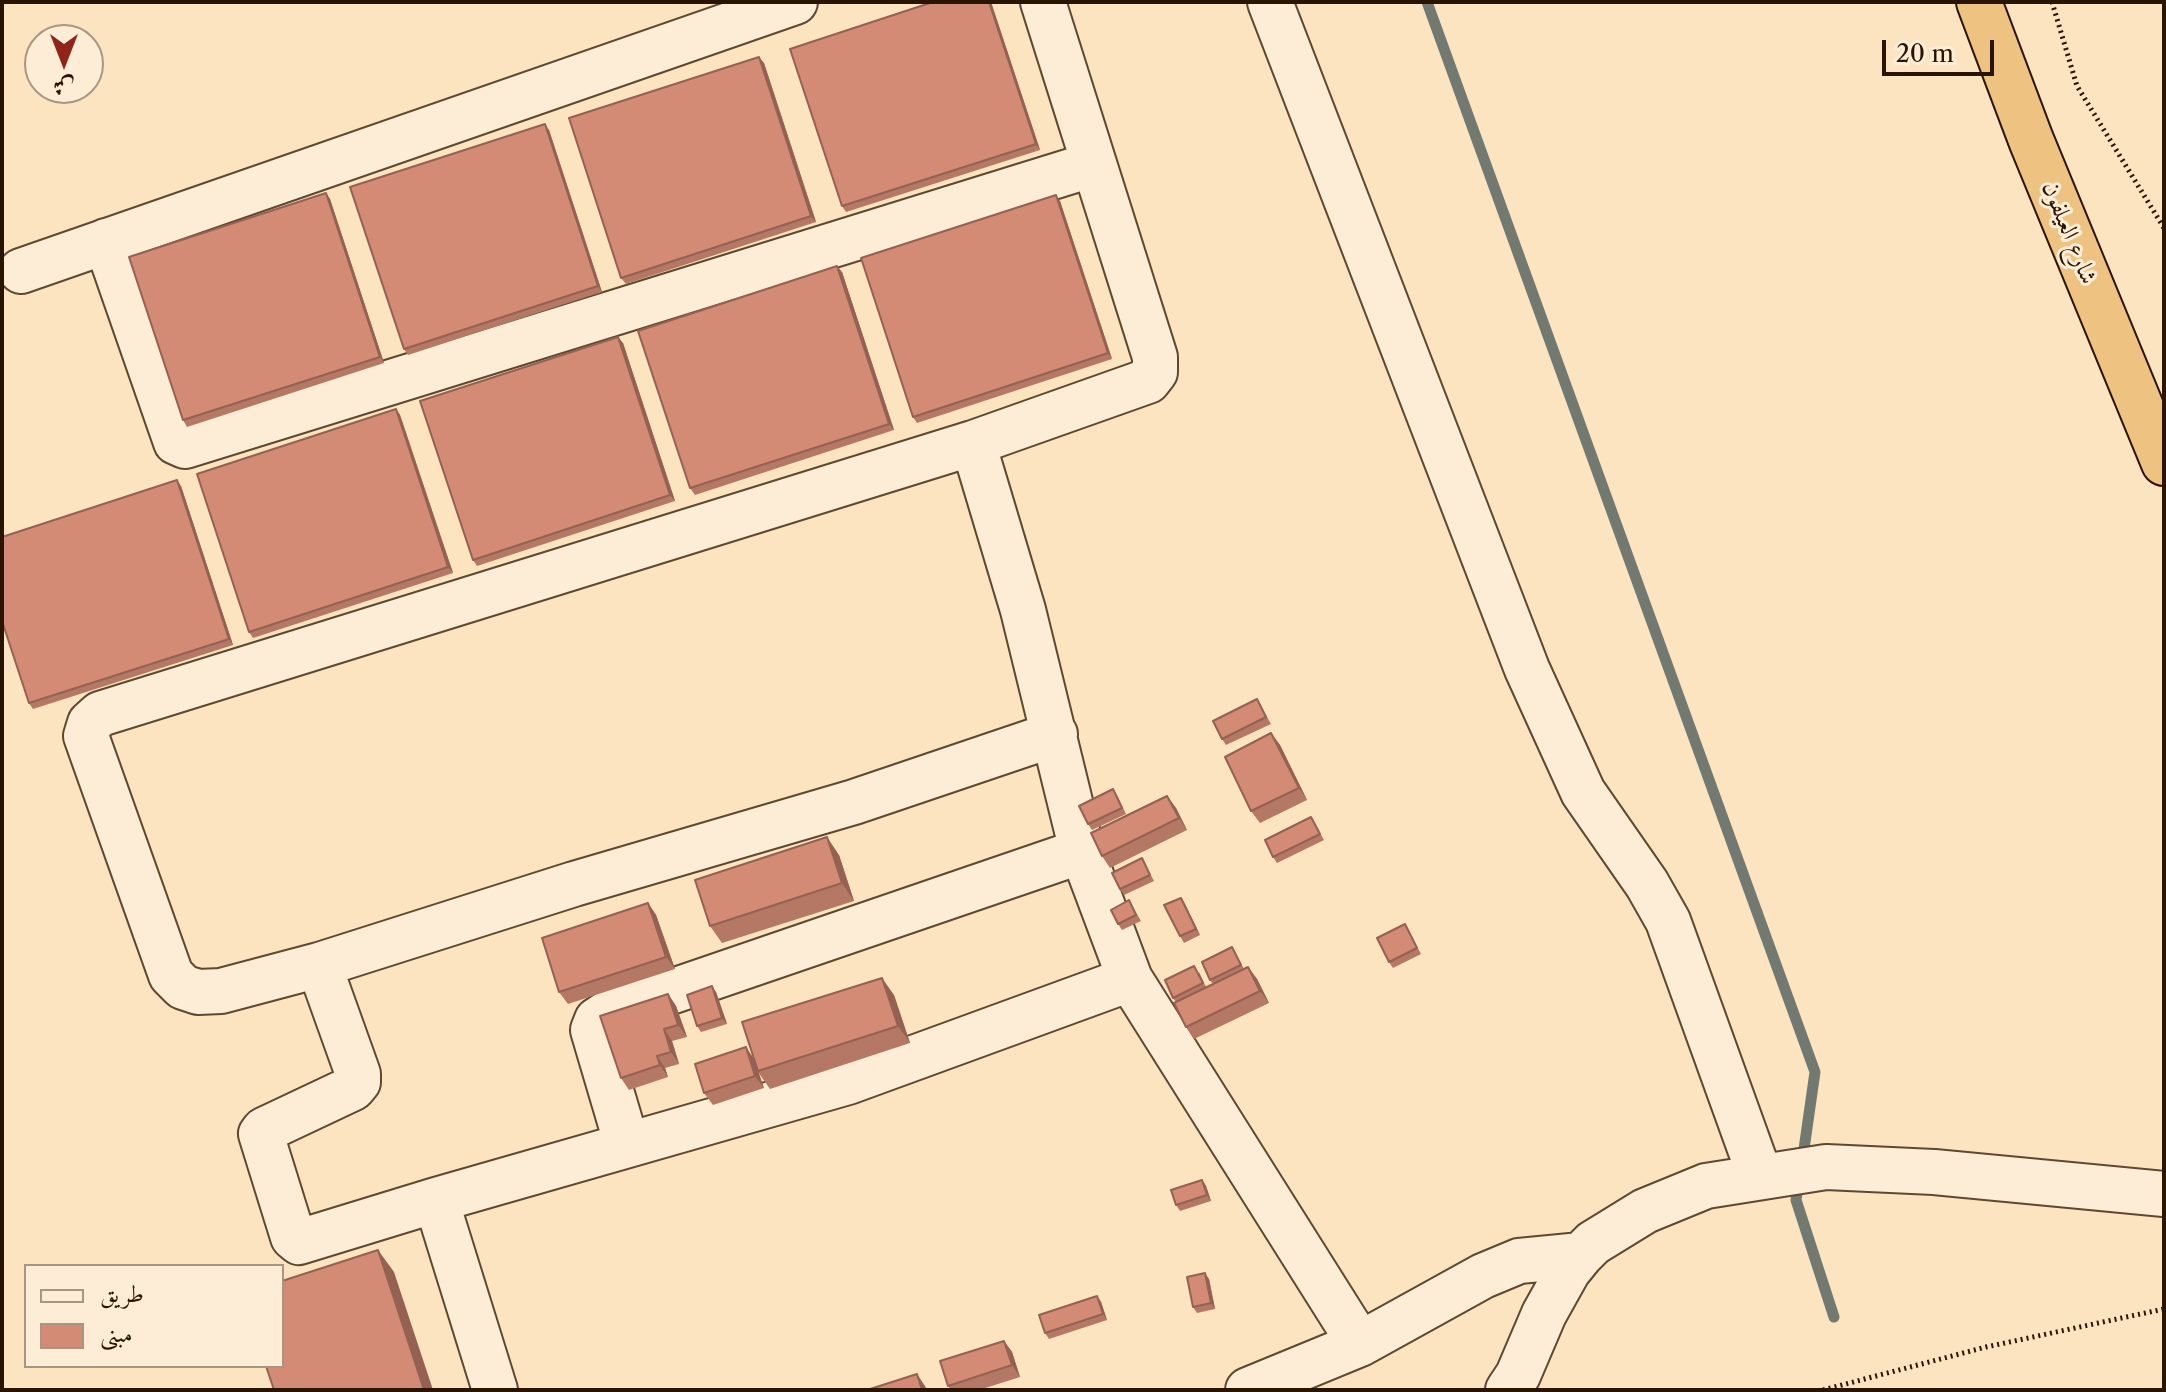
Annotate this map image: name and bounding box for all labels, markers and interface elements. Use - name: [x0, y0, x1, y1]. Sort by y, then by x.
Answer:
- north arrow: [24, 24, 104, 104]
- scale bar: [1886, 24, 1998, 74]
- text: 20 m: [1896, 39, 1954, 68]
- text: ش: [53, 73, 75, 100]
- street label: شارع العيلفون: [2035, 178, 2103, 288]
- legend: [24, 1264, 284, 1368]
- text: طريق: [100, 1279, 144, 1308]
- text: مبنى: [100, 1319, 133, 1348]

